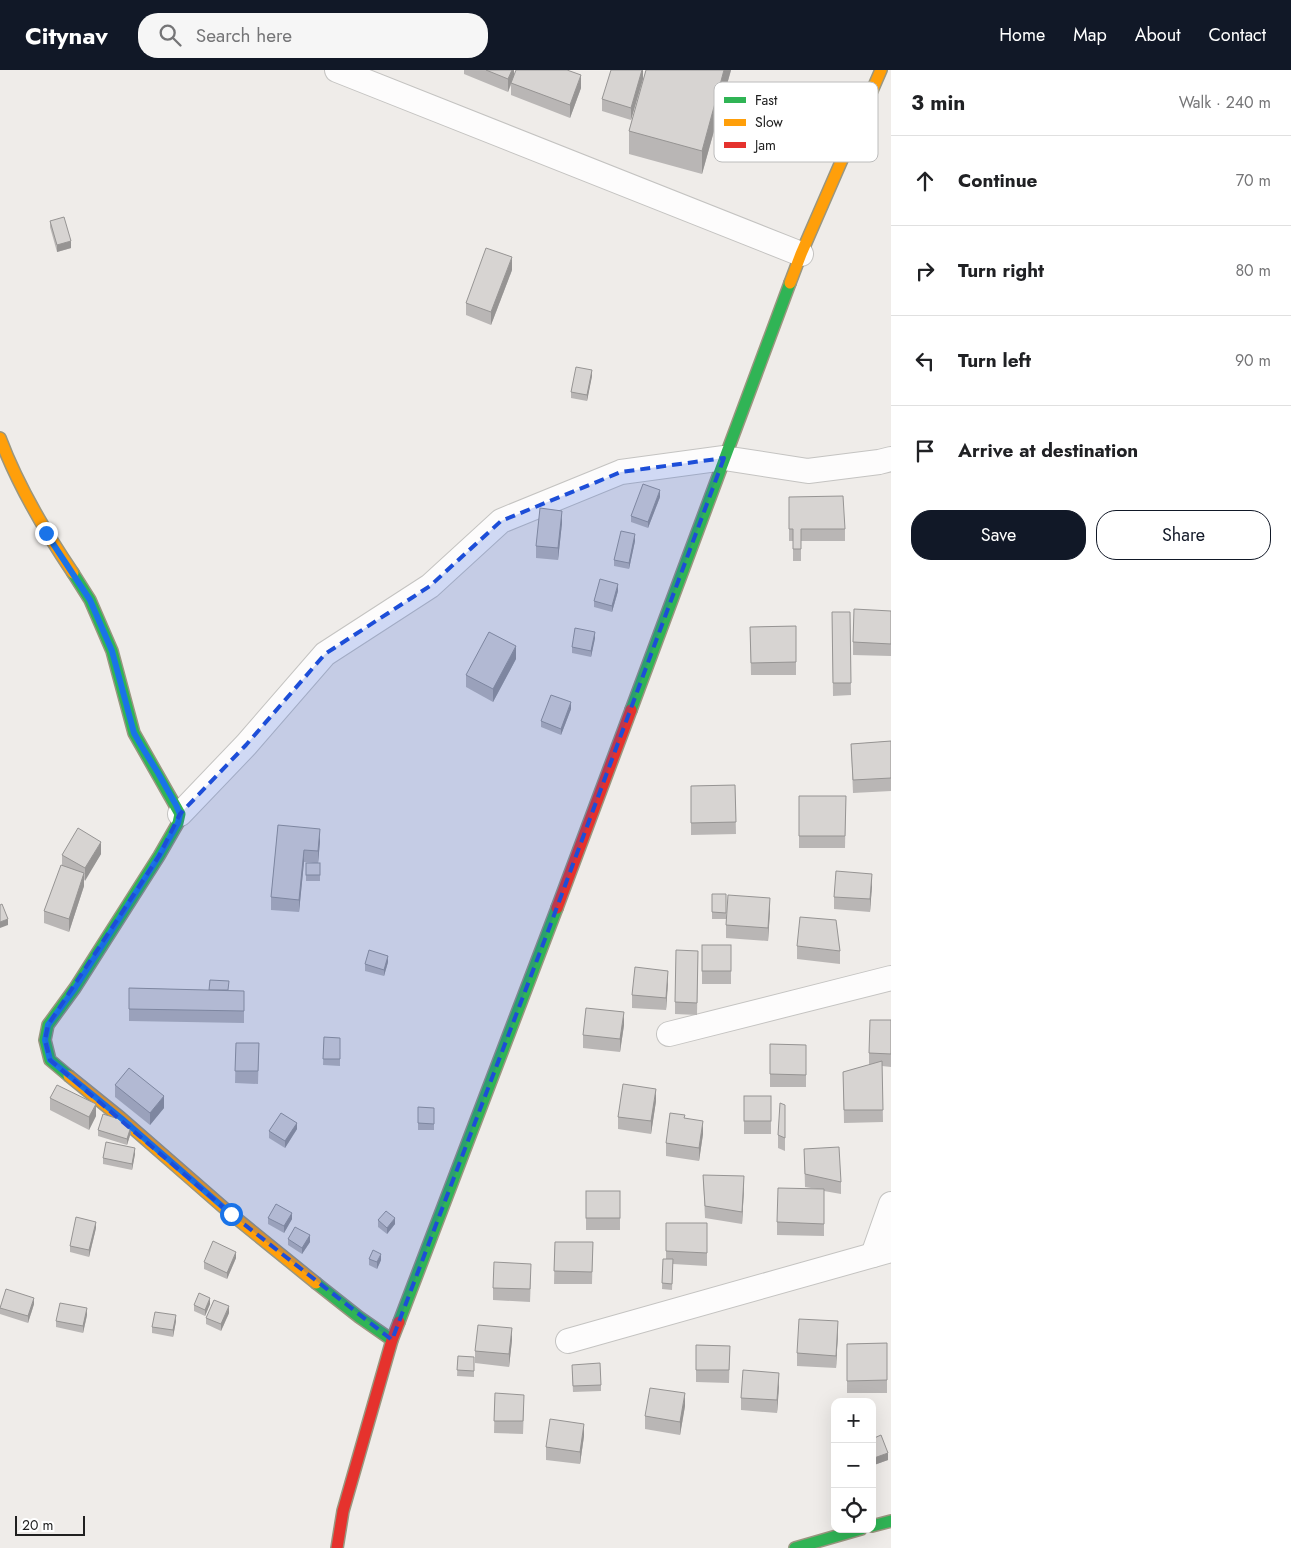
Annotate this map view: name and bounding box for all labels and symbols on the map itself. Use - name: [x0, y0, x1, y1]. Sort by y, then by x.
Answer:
- legend: [714, 82, 878, 162]
- text: Fast: [755, 90, 778, 110]
- text: Slow: [755, 112, 783, 132]
- text: Jam: [753, 135, 776, 155]
- route end: [35, 522, 58, 545]
- route start: [220, 1203, 243, 1226]
- scale bar: [15, 1513, 85, 1536]

